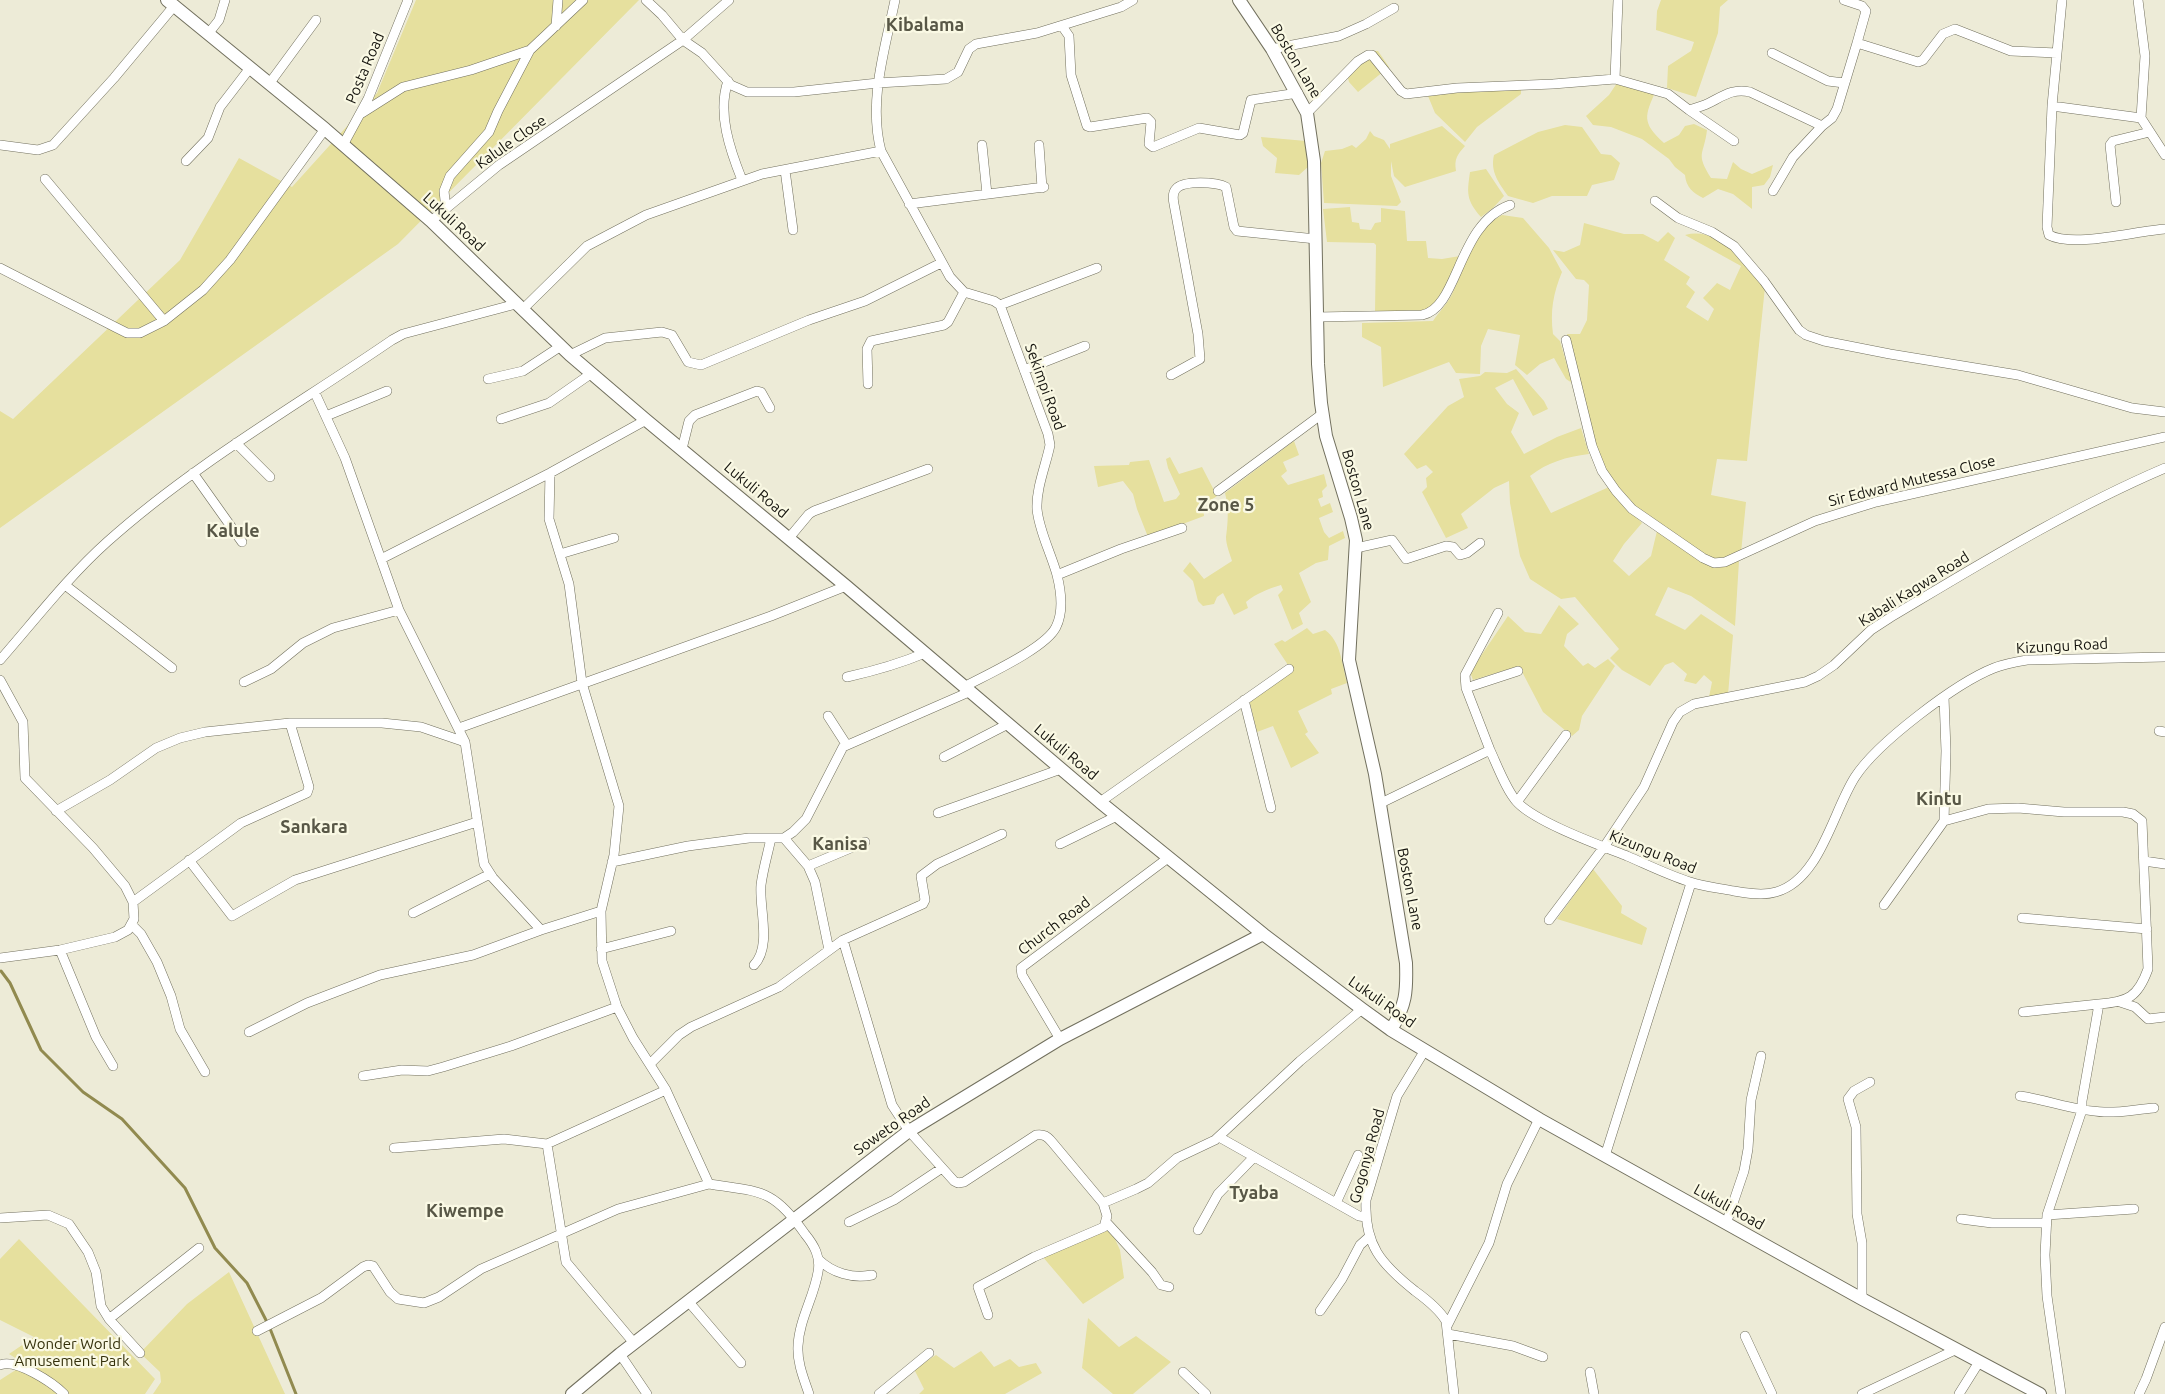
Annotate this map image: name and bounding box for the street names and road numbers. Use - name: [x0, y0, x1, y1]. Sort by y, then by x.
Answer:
- street label: Boston Lane: [1267, 21, 1325, 101]
- street label: Posta Road: [342, 30, 388, 106]
- street label: Kalule Close: [472, 111, 550, 173]
- street label: Lukuli Road: [419, 189, 489, 255]
- street label: Sekimpi Road: [1021, 341, 1069, 433]
- street label: Boston Lane: [1338, 447, 1378, 533]
- street label: Sir Edward Mutessa Close: [1827, 452, 1997, 510]
- street label: Lukuli Road: [720, 458, 792, 522]
- street label: Kabali Kagwa Road: [1855, 548, 1973, 630]
- street label: Kizungu Road: [2015, 635, 2109, 657]
- street label: Lukuli Road: [1030, 720, 1102, 784]
- street label: Kizungu Road: [1607, 826, 1699, 878]
- street label: Boston Lane: [1393, 846, 1427, 932]
- street label: Church Road: [1014, 893, 1094, 959]
- street label: Lukuli Road: [1345, 972, 1419, 1032]
- street label: Soweto Road: [850, 1093, 934, 1159]
- street label: Gogonya Road: [1346, 1107, 1388, 1205]
- street label: Lukuli Road: [1691, 1180, 1767, 1234]

